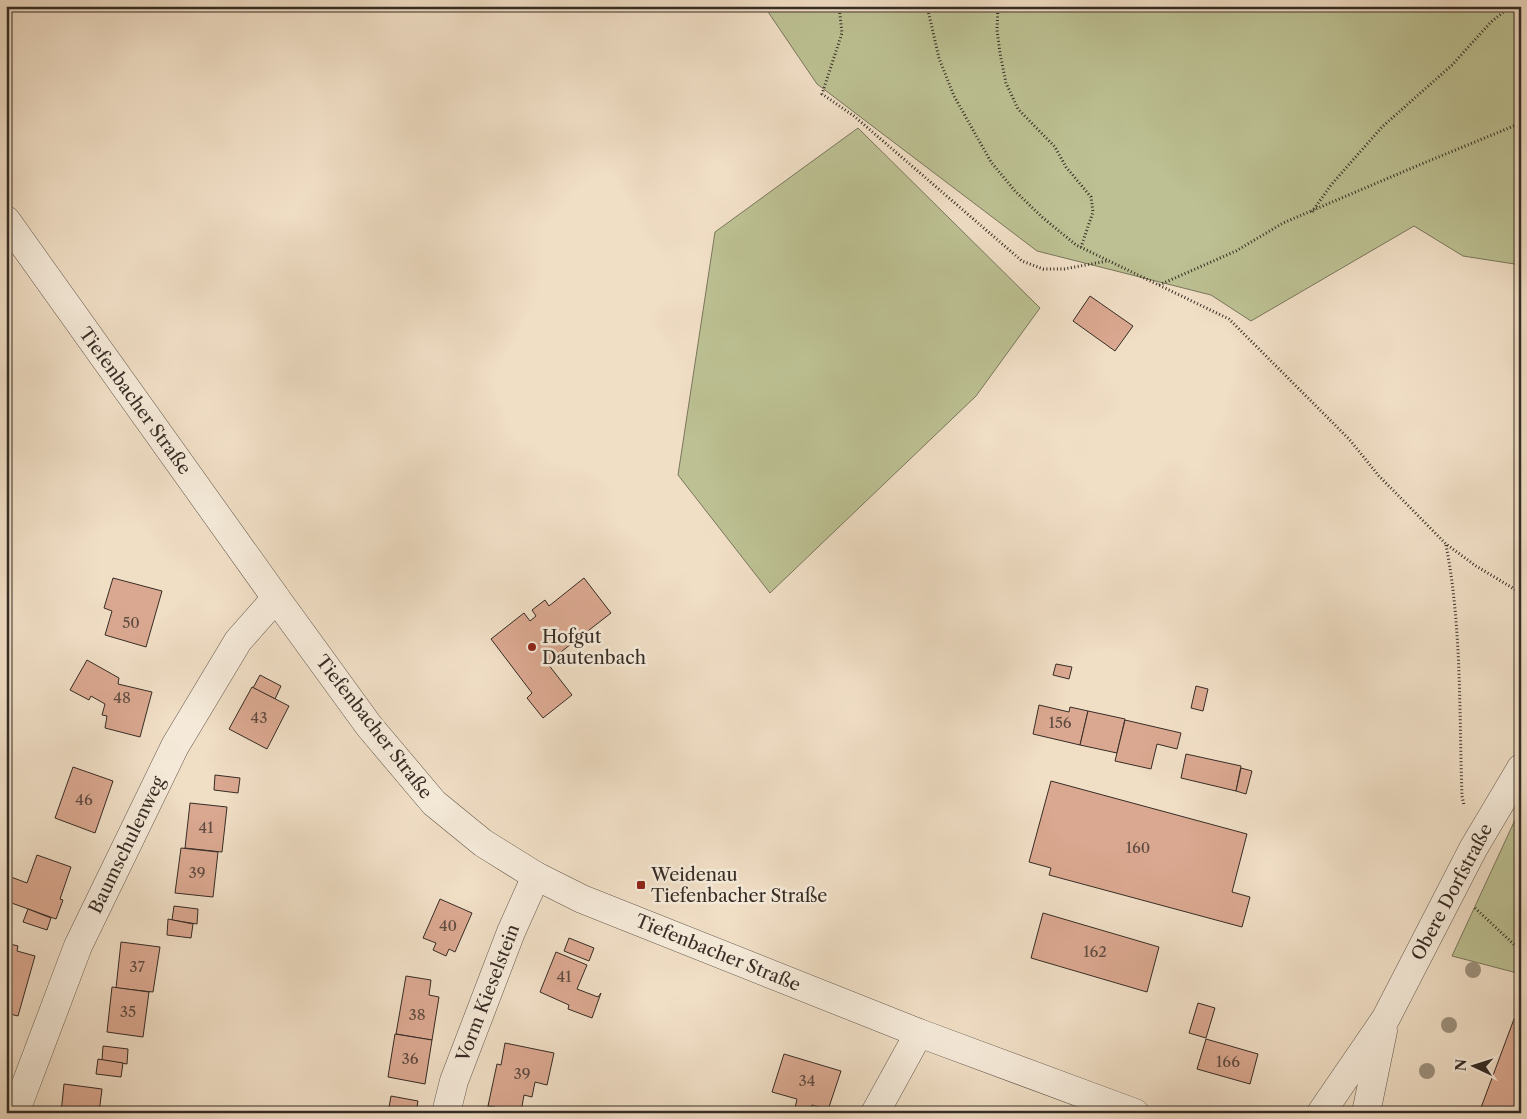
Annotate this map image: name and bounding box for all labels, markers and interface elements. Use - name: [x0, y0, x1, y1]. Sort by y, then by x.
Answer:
- street label: Tiefenbacher Straße: [74, 323, 196, 479]
- house number: 50: [122, 613, 140, 632]
- place label: Hofgut Dautenbach: [542, 626, 646, 669]
- marker: Hofgut Dautenbach: [526, 641, 538, 653]
- street label: Tiefenbacher Straße: [311, 651, 437, 803]
- house number: 48: [113, 688, 131, 707]
- house number: 43: [251, 708, 267, 727]
- house number: 156: [1048, 713, 1072, 732]
- street label: Baumschulenweg: [84, 772, 170, 917]
- house number: 46: [75, 790, 93, 809]
- house number: 41: [199, 818, 214, 837]
- street label: Obere Dorfstraße: [1407, 820, 1497, 964]
- house number: 160: [1126, 838, 1150, 857]
- house number: 39: [188, 863, 206, 882]
- place label: Weidenau Tiefenbacher Straße: [650, 864, 827, 907]
- marker: Weidenau Tiefenbacher Straße: [635, 879, 647, 891]
- street label: Tiefenbacher Straße: [632, 910, 804, 996]
- house number: 40: [439, 916, 457, 935]
- street label: Vorm Kieselstein: [451, 921, 524, 1066]
- house number: 162: [1083, 942, 1107, 961]
- house number: 37: [129, 957, 145, 976]
- house number: 41: [557, 967, 572, 986]
- house number: 35: [120, 1002, 136, 1021]
- house number: 38: [408, 1005, 426, 1024]
- north arrow: [1450, 1042, 1500, 1092]
- house number: 36: [401, 1049, 419, 1068]
- house number: 166: [1216, 1052, 1240, 1071]
- text: N: [1452, 1058, 1470, 1072]
- house number: 39: [513, 1064, 531, 1083]
- house number: 34: [799, 1071, 815, 1090]

